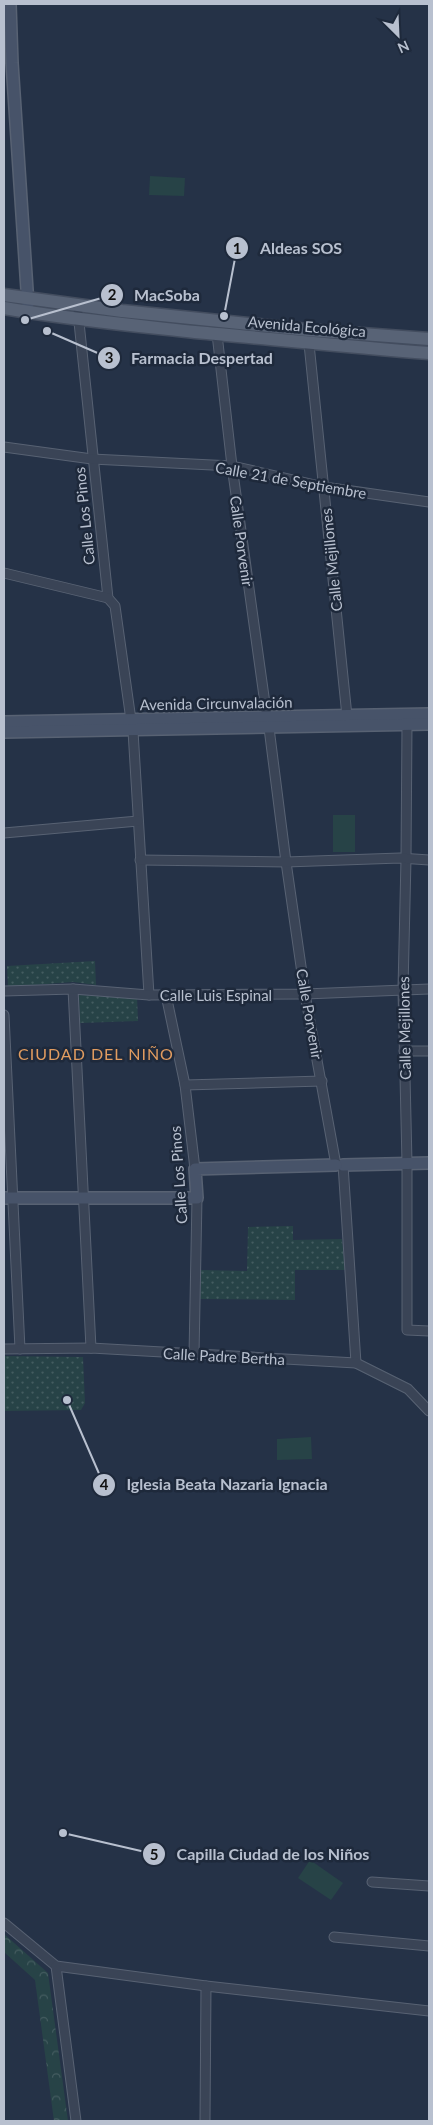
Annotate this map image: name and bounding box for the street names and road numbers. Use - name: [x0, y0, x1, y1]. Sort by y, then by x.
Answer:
- street label: Avenida Ecológica: [247, 312, 367, 340]
- street label: Calle 21 de Septiembre: [214, 458, 368, 502]
- street label: Calle Los Pinos: [70, 466, 98, 566]
- street label: Calle Porvenir: [227, 494, 257, 588]
- street label: Calle Mejillones: [317, 508, 345, 612]
- street label: Avenida Circunvalación: [139, 693, 293, 713]
- street label: Calle Porvenir: [293, 967, 327, 1061]
- street label: Calle Mejillones: [394, 976, 414, 1080]
- street label: Calle Luis Espinal: [160, 986, 272, 1004]
- street label: Calle Los Pinos: [166, 1125, 190, 1225]
- street label: Calle Padre Bertha: [163, 1344, 285, 1368]

